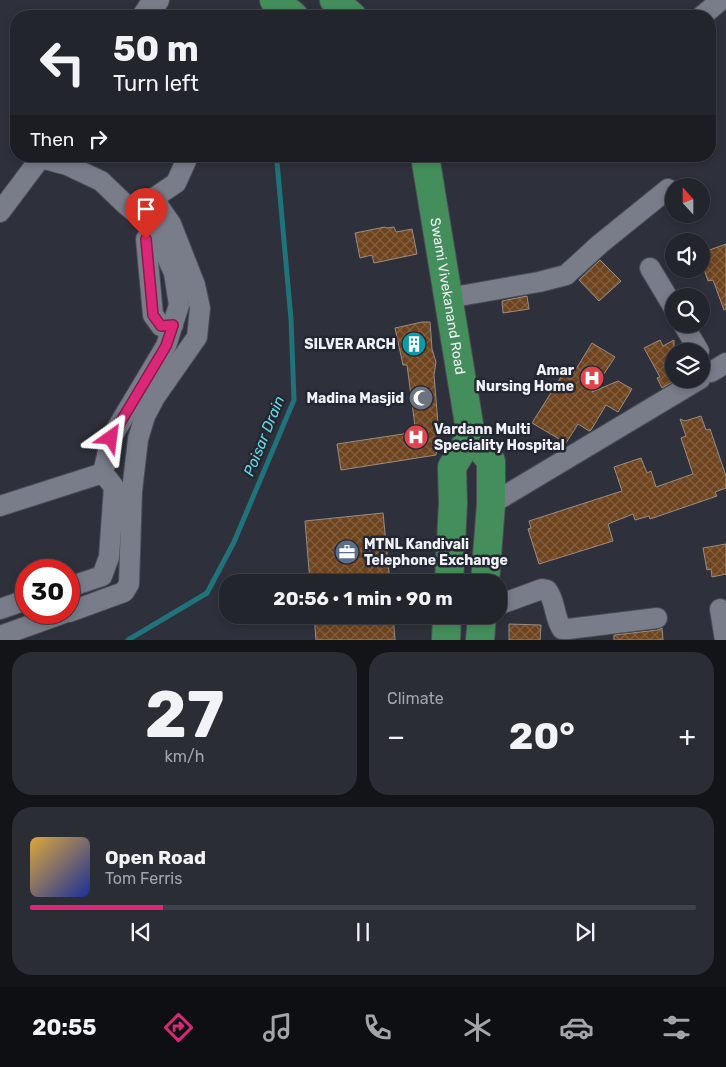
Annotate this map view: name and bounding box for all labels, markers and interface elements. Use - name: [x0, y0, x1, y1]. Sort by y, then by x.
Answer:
- text: 50 m: [113, 28, 199, 70]
- icon: left: [30, 30, 95, 95]
- text: Turn left: [113, 70, 199, 97]
- icon: right: [84, 125, 112, 153]
- text: Then: [30, 128, 74, 151]
- north arrow: [665, 178, 710, 222]
- map controls: [665, 178, 710, 388]
- pin: [125, 188, 167, 239]
- icon: arrive: [132, 195, 160, 223]
- street label: Swami Vivekanand Road: [427, 216, 469, 376]
- button: sound: [665, 233, 710, 278]
- button: search: [665, 288, 710, 333]
- building icon: SILVER ARCH: [401, 331, 427, 357]
- place label: SILVER ARCH: [304, 336, 396, 353]
- button: layers: [665, 343, 710, 388]
- place label: Amar Nursing Home: [476, 362, 575, 395]
- hospital icon: Amar Nursing Home: [579, 365, 605, 391]
- mosque icon: Madina Masjid: [408, 385, 434, 411]
- place label: Madina Masjid: [306, 390, 404, 407]
- water label: Poisar Drain: [240, 393, 288, 479]
- position arrow: [84, 411, 136, 463]
- place label: Vardann Multi Speciality Hospital: [434, 421, 565, 454]
- hospital icon: Vardann Multi Speciality Hospital: [403, 424, 429, 450]
- place label: MTNL Kandivali Telephone Exchange: [364, 536, 508, 569]
- office icon: MTNL Kandivali Telephone Exchange: [334, 539, 360, 565]
- speed limit sign: 30: [15, 559, 80, 624]
- text: 20:56 · 1 min · 90 m: [273, 587, 453, 610]
- text: 27: [145, 676, 224, 753]
- text: Climate: [387, 689, 444, 708]
- text: 20°: [509, 713, 575, 759]
- text: −: [387, 720, 405, 753]
- text: +: [679, 720, 696, 753]
- text: km/h: [165, 747, 204, 766]
- text: Open Road: [105, 846, 206, 869]
- text: Tom Ferris: [105, 869, 182, 888]
- icon: previous: [127, 918, 155, 946]
- icon: pause: [349, 918, 377, 946]
- icon: next: [571, 918, 599, 946]
- icon: directions: [161, 1010, 196, 1045]
- icon: music: [260, 1010, 295, 1045]
- icon: phone: [360, 1010, 395, 1045]
- icon: climate: [460, 1010, 495, 1045]
- icon: car: [559, 1010, 594, 1045]
- icon: filters: [659, 1010, 694, 1045]
- text: 20:55: [32, 1014, 96, 1041]

